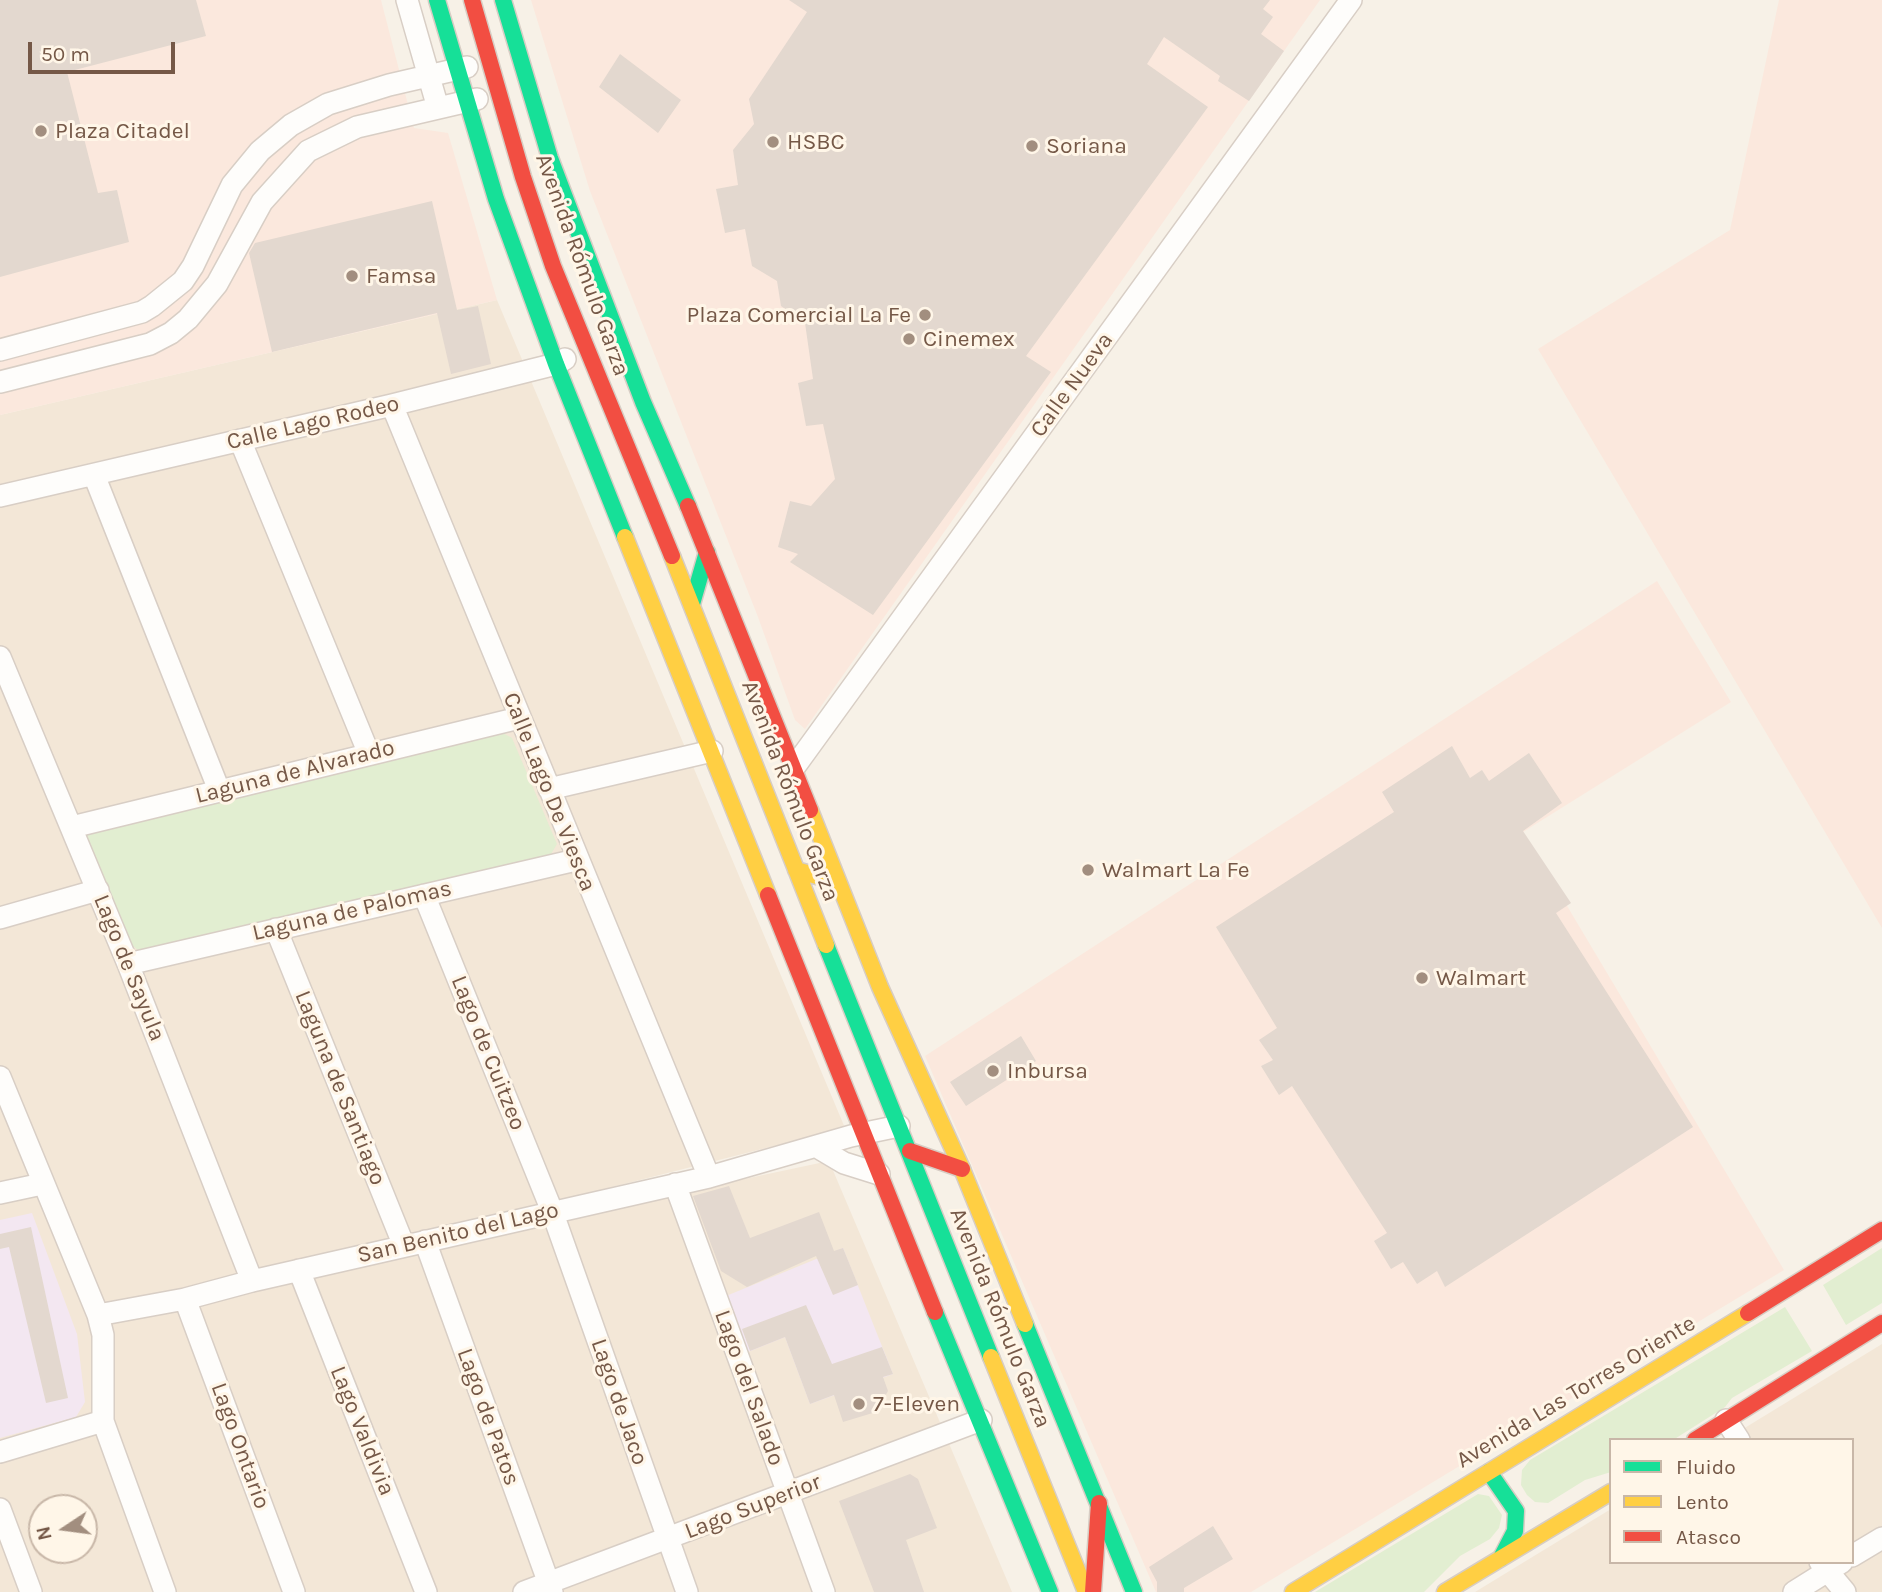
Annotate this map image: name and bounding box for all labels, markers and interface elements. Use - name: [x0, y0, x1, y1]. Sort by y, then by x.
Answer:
- scale bar: [32, 28, 178, 72]
- text: 50 m: [41, 42, 90, 66]
- place label: Plaza Citadel: [55, 117, 190, 145]
- marker: Plaza Citadel: [33, 123, 49, 139]
- place label: HSBC: [787, 128, 845, 156]
- place label: Soriana: [1046, 132, 1127, 160]
- marker: HSBC: [765, 134, 781, 150]
- marker: Soriana: [1024, 138, 1040, 154]
- street label: Avenida Rómulo Garza: [529, 150, 635, 380]
- place label: Famsa: [366, 262, 436, 290]
- marker: Famsa: [344, 268, 360, 284]
- place label: Plaza Comercial La Fe: [686, 301, 911, 329]
- marker: Plaza Comercial La Fe: [917, 307, 933, 323]
- place label: Cinemex: [923, 325, 1015, 353]
- street label: Calle Nueva: [1025, 327, 1119, 443]
- marker: Cinemex: [901, 331, 917, 347]
- street label: Calle Lago Rodeo: [224, 390, 402, 456]
- street label: Avenida Rómulo Garza: [735, 677, 845, 905]
- street label: Calle Lago De Viesca: [496, 689, 602, 895]
- street label: Laguna de Alvarado: [193, 734, 397, 810]
- place label: Walmart La Fe: [1102, 856, 1250, 884]
- marker: Walmart La Fe: [1080, 862, 1096, 878]
- street label: Laguna de Palomas: [250, 875, 454, 947]
- street label: Lago de Sayula: [87, 891, 171, 1045]
- place label: Walmart: [1436, 964, 1526, 992]
- marker: Walmart: [1414, 970, 1430, 986]
- street label: Lago de Cuitzeo: [444, 972, 532, 1134]
- street label: Laguna de Santiago: [288, 987, 392, 1189]
- place label: Inbursa: [1007, 1057, 1088, 1085]
- marker: Inbursa: [985, 1063, 1001, 1079]
- street label: San Benito del Lago: [355, 1196, 561, 1270]
- street label: Avenida Rómulo Garza: [943, 1204, 1057, 1432]
- street label: Lago del Salado: [708, 1306, 790, 1470]
- street label: Avenida Las Torres Oriente: [1451, 1310, 1701, 1474]
- street label: Lago de Jaco: [585, 1335, 653, 1469]
- street label: Lago de Patos: [450, 1345, 526, 1489]
- street label: Lago Valdivia: [323, 1362, 401, 1500]
- street label: Lago Ontario: [204, 1379, 276, 1513]
- place label: 7-Eleven: [873, 1390, 960, 1418]
- marker: 7-Eleven: [851, 1396, 867, 1412]
- legend: [1609, 1438, 1854, 1564]
- text: Fluido: [1676, 1455, 1736, 1479]
- street label: Lago Superior: [681, 1468, 825, 1546]
- text: Lento: [1676, 1490, 1729, 1514]
- north arrow: [28, 1494, 98, 1564]
- text: N: [32, 1524, 57, 1542]
- text: Atasco: [1676, 1525, 1741, 1549]

